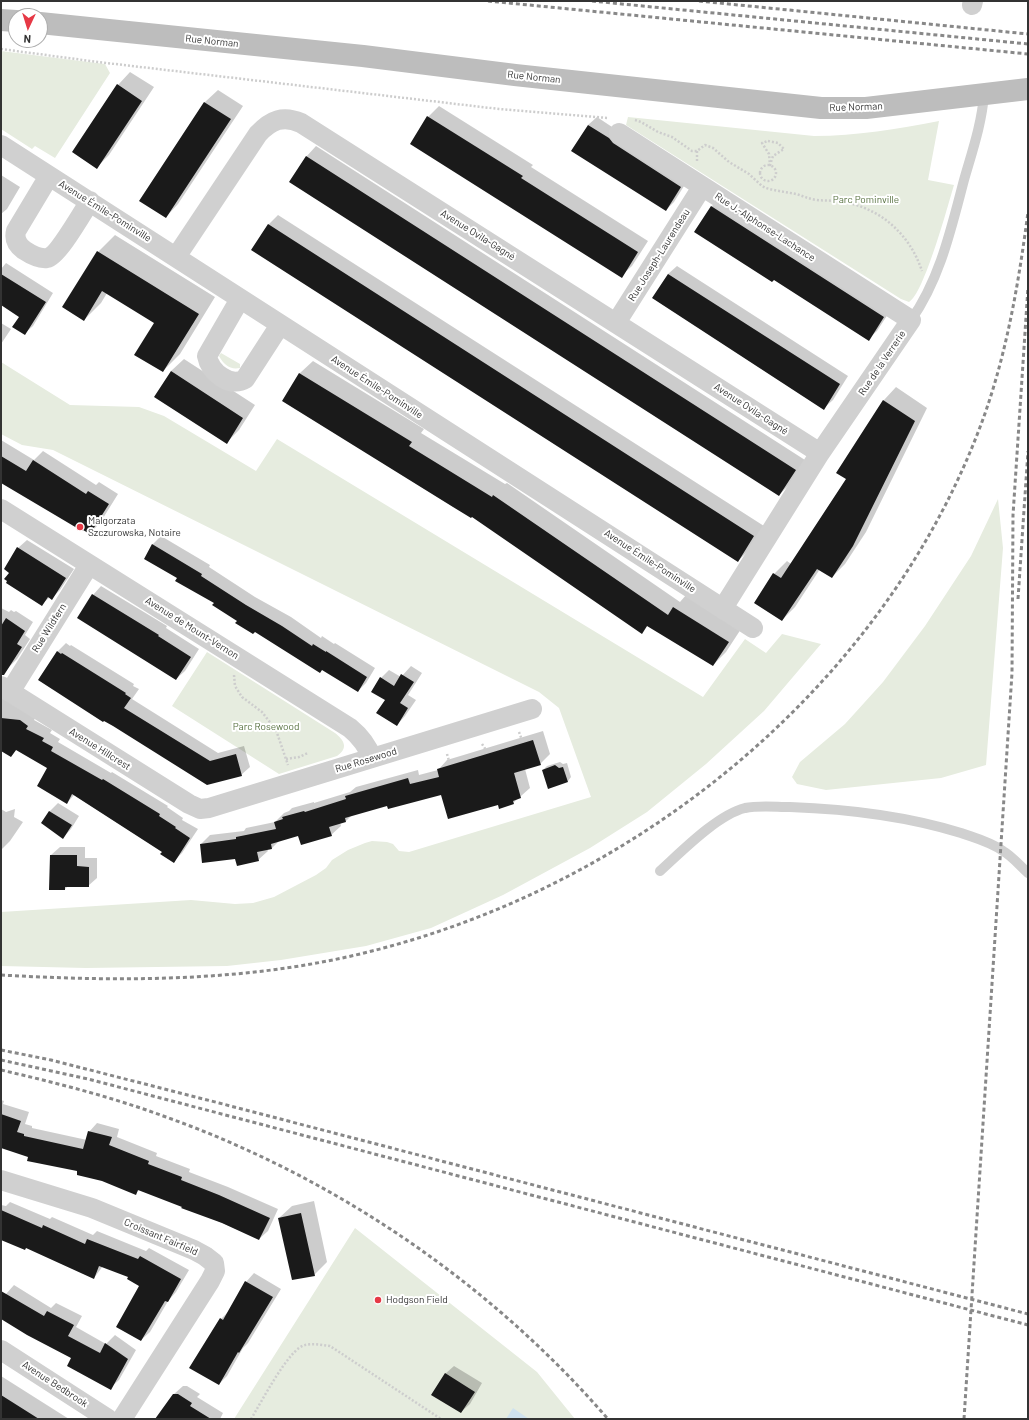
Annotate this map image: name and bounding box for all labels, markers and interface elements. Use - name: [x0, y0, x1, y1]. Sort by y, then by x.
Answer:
- north arrow: [8, 8, 48, 48]
- street label: Rue Norman: [185, 32, 239, 50]
- text: N: [23, 33, 31, 46]
- street label: Rue Norman: [507, 68, 561, 86]
- street label: Rue Norman: [829, 100, 883, 114]
- street label: Avenue Émile-Pominville: [57, 178, 153, 244]
- street label: Rue J.-Alphonse-Lachance: [713, 190, 817, 264]
- park label: Parc Pominville: [833, 194, 899, 206]
- street label: Avenue Ovila-Gagné: [438, 207, 518, 263]
- street label: Rue Joseph-Laurendeau: [626, 207, 692, 303]
- street label: Rue de la Verrerie: [856, 328, 908, 398]
- street label: Avenue Émile-Pominville: [329, 353, 425, 421]
- street label: Avenue Ovila-Gagné: [712, 381, 790, 437]
- place label: Malgorzata Szczurowska, Notaire: [88, 515, 181, 538]
- marker: Malgorzata Szczurowska, Notaire: [75, 522, 85, 532]
- street label: Avenue Émile-Pominville: [602, 527, 698, 595]
- street label: Avenue de Mount-Vernon: [143, 594, 241, 662]
- street label: Rue Wildfern: [29, 601, 69, 655]
- park label: Parc Rosewood: [233, 721, 299, 733]
- street label: Avenue Hillcrest: [67, 725, 133, 773]
- street label: Rue Rosewood: [334, 745, 398, 775]
- street label: Croissant Fairfield: [122, 1216, 200, 1258]
- place label: Hodgson Field: [386, 1294, 448, 1306]
- marker: Hodgson Field: [373, 1295, 383, 1305]
- street label: Avenue Bedbrook: [20, 1358, 90, 1410]

